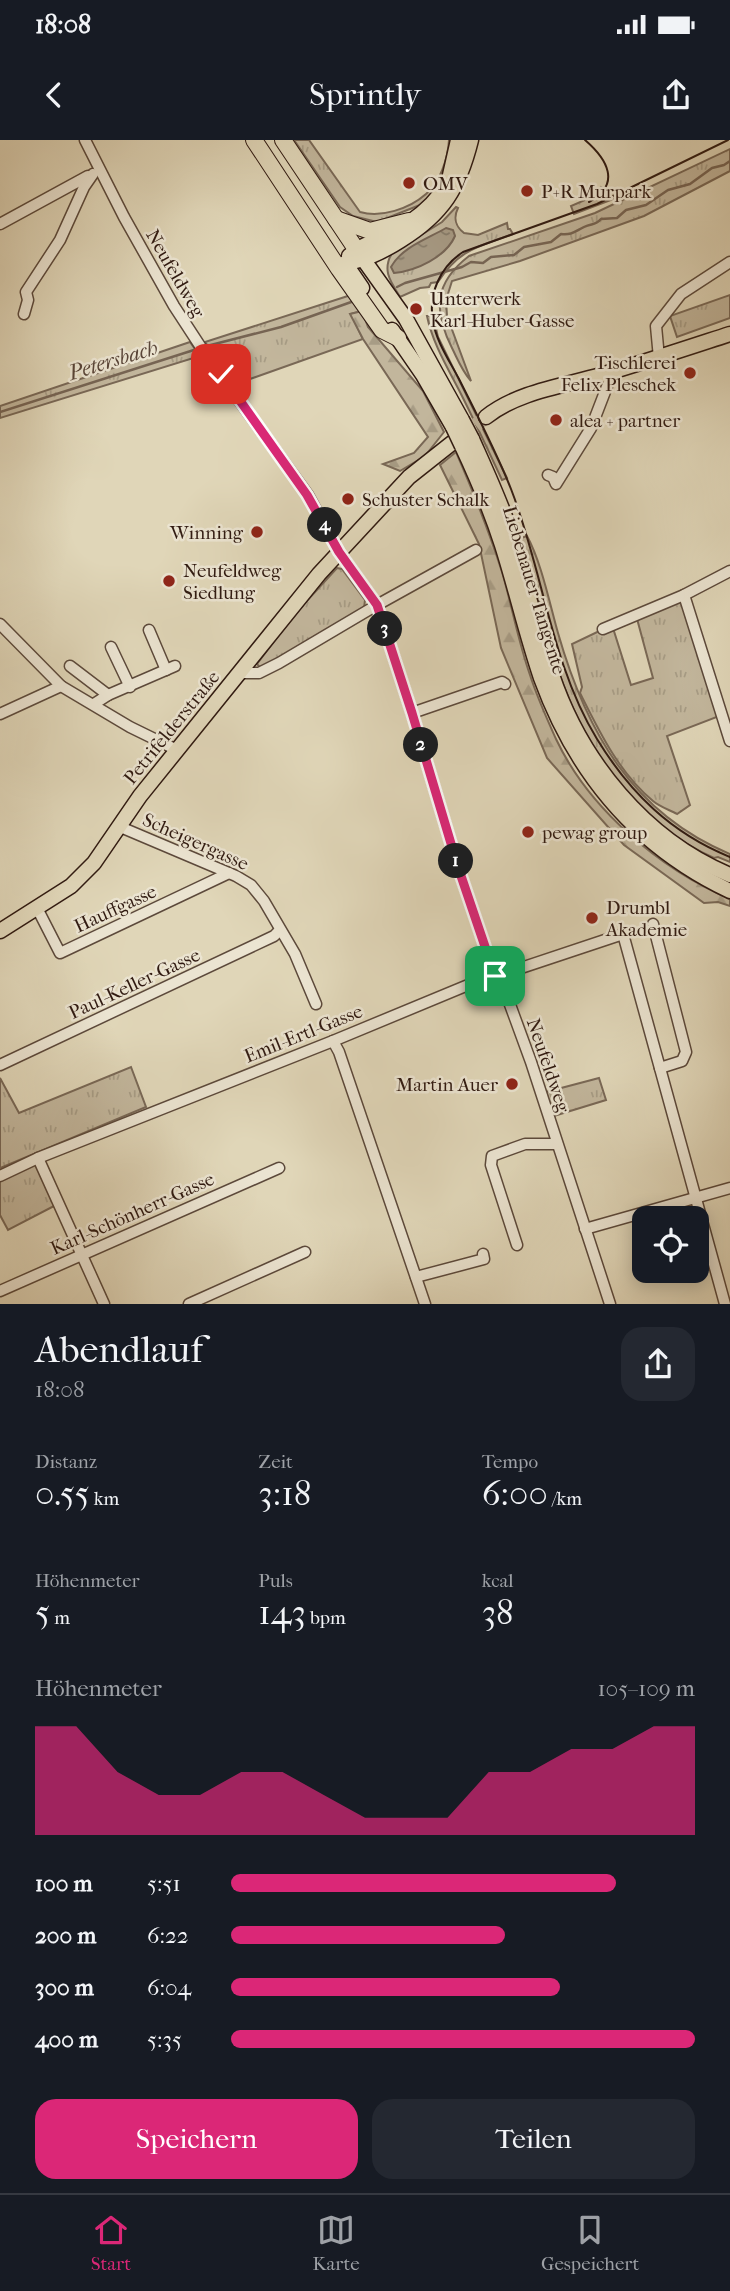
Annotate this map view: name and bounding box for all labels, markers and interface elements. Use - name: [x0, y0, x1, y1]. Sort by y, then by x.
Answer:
- text: 18:08: [35, 9, 91, 40]
- icon: back: [35, 76, 73, 114]
- text: Sprintly: [309, 76, 421, 113]
- icon: share: [657, 76, 695, 114]
- place label: OMV: [423, 173, 468, 195]
- marker: OMV: [401, 175, 417, 191]
- place label: P+R Murpark: [541, 181, 651, 203]
- marker: P+R Murpark: [519, 183, 535, 199]
- street label: Neufeldweg: [141, 226, 210, 322]
- place label: Unterwerk Karl-Huber-Gasse: [430, 288, 574, 332]
- marker: Unterwerk Karl-Huber-Gasse: [408, 301, 424, 317]
- water label: Petersbach: [65, 335, 161, 385]
- pin: [191, 344, 251, 404]
- place label: Tischlerei Felix Pleschek: [561, 352, 676, 396]
- icon: check: [202, 355, 240, 393]
- marker: Tischlerei Felix Pleschek: [682, 365, 698, 381]
- place label: alea + partner: [570, 410, 681, 432]
- marker: alea + partner: [548, 412, 564, 428]
- place label: Schuster Schalk: [362, 489, 489, 511]
- marker: Schuster Schalk: [340, 491, 356, 507]
- street label: Liebenauer Tangente: [498, 503, 570, 677]
- pin: 4: [308, 508, 342, 542]
- text: 4: [319, 513, 330, 535]
- place label: Winning: [169, 522, 244, 544]
- marker: Winning: [249, 524, 265, 540]
- place label: Neufeldweg Siedlung: [183, 560, 282, 604]
- marker: Neufeldweg Siedlung: [161, 573, 177, 589]
- pin: 3: [368, 612, 402, 646]
- text: 3: [381, 617, 388, 639]
- street label: Petrifelderstraße: [119, 666, 224, 789]
- pin: 2: [404, 728, 438, 762]
- text: 2: [416, 733, 425, 755]
- street label: Scheigergasse: [139, 809, 252, 875]
- place label: pewag group: [541, 822, 647, 844]
- marker: pewag group: [520, 824, 536, 840]
- pin: 1: [438, 844, 474, 878]
- text: 1: [452, 849, 459, 871]
- street label: Hauffgasse: [71, 880, 160, 937]
- place label: Drumbl Akademie: [605, 897, 687, 941]
- marker: Drumbl Akademie: [584, 910, 600, 926]
- street label: Paul-Keller-Gasse: [65, 944, 204, 1024]
- pin: [465, 946, 525, 1006]
- icon: arrive: [476, 957, 514, 995]
- street label: Emil-Ertl-Gasse: [241, 1000, 366, 1068]
- street label: Neufeldweg: [522, 1015, 575, 1116]
- place label: Martin Auer: [396, 1074, 499, 1096]
- marker: Martin Auer: [504, 1076, 520, 1092]
- street label: Karl-Schönherr-Gasse: [47, 1168, 218, 1260]
- map controls: [632, 1206, 709, 1283]
- button: locate: [632, 1206, 709, 1283]
- text: Abendlauf: [35, 1327, 203, 1372]
- button: share: [621, 1327, 695, 1401]
- text: 18:08: [35, 1376, 85, 1403]
- text: Distanz: [35, 1451, 97, 1473]
- text: Zeit: [258, 1451, 293, 1473]
- text: Tempo: [482, 1451, 538, 1473]
- text: 0.55: [35, 1473, 90, 1514]
- text: 3:18: [258, 1473, 311, 1514]
- text: 6:00: [482, 1473, 548, 1514]
- text: km: [90, 1488, 119, 1510]
- text: /km: [548, 1488, 582, 1510]
- text: Höhenmeter: [35, 1570, 140, 1592]
- text: Puls: [258, 1570, 293, 1592]
- text: kcal: [482, 1570, 514, 1592]
- text: 5: [35, 1592, 50, 1633]
- text: 143: [258, 1592, 306, 1633]
- text: 38: [482, 1592, 514, 1633]
- text: m: [50, 1607, 70, 1629]
- text: bpm: [306, 1607, 346, 1629]
- text: Höhenmeter: [35, 1675, 162, 1702]
- text: 105–109 m: [597, 1675, 695, 1702]
- text: 100 m: [35, 1870, 93, 1897]
- text: 5:51: [147, 1870, 181, 1897]
- text: 200 m: [35, 1922, 96, 1949]
- text: 6:22: [147, 1922, 189, 1949]
- text: 300 m: [35, 1974, 94, 2001]
- text: 6:04: [147, 1974, 191, 2001]
- text: 400 m: [35, 2026, 98, 2053]
- text: 5:35: [147, 2026, 182, 2053]
- button: Speichern: [35, 2099, 358, 2179]
- button: Teilen: [372, 2099, 695, 2179]
- tab: Start: [91, 2211, 131, 2275]
- tab: Karte: [312, 2211, 360, 2275]
- tab: Gespeichert: [541, 2211, 639, 2275]

